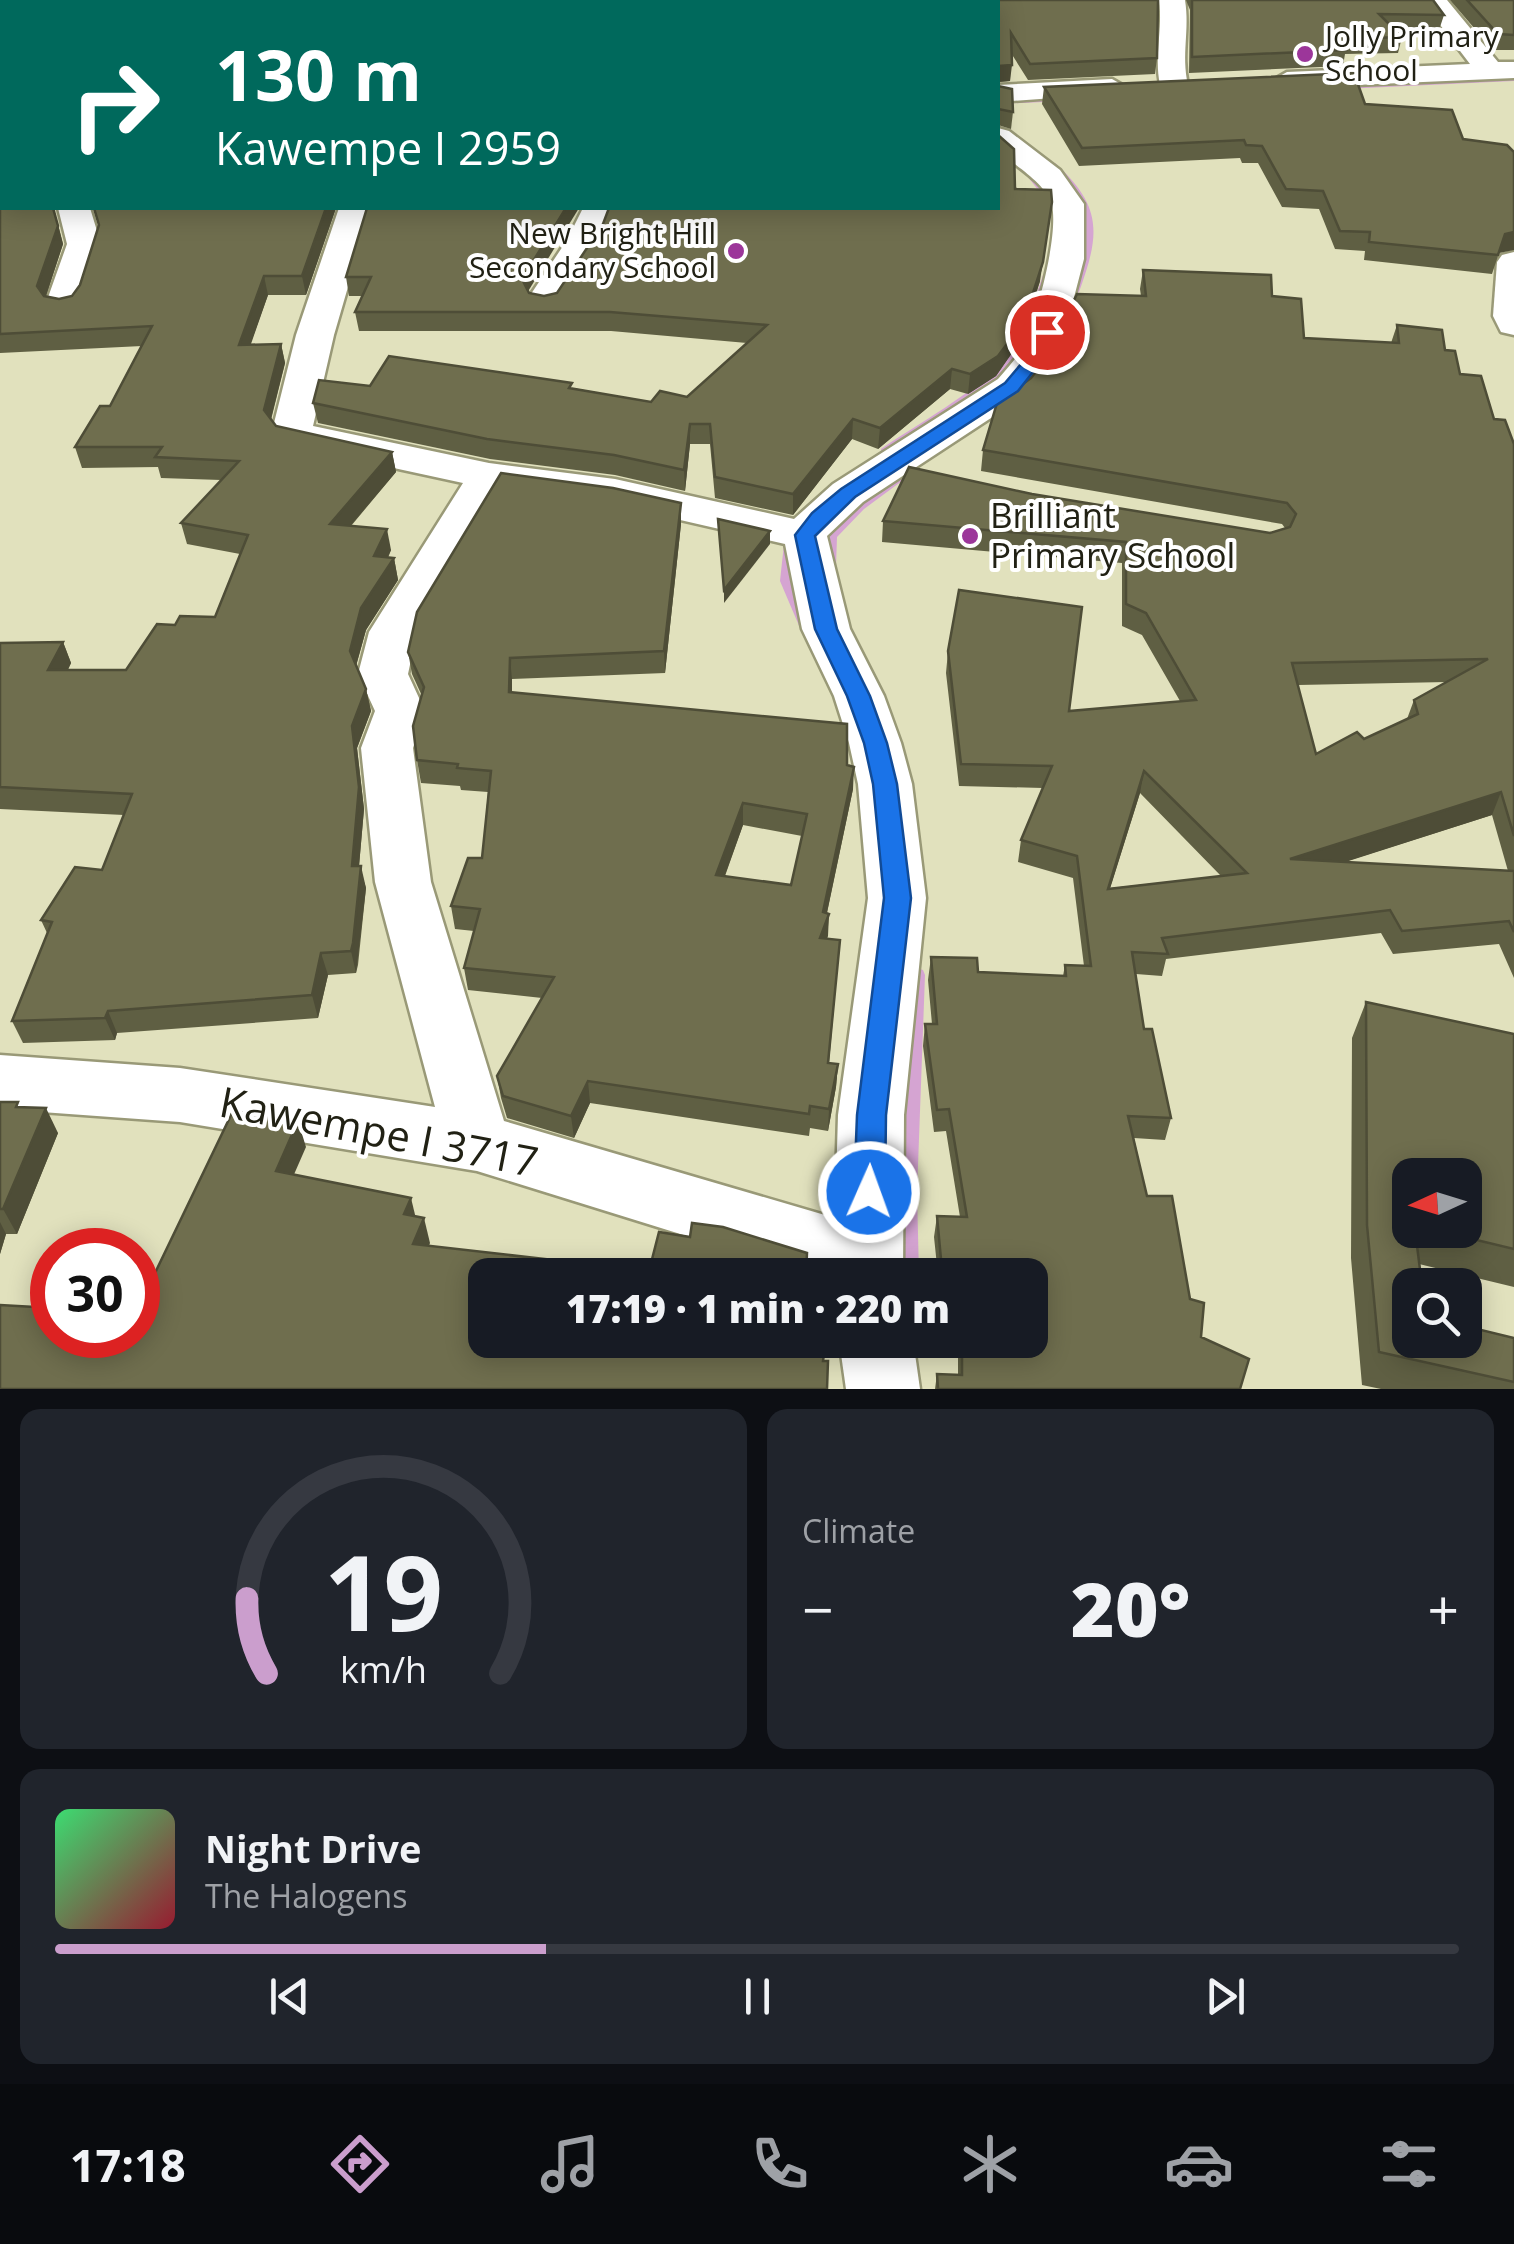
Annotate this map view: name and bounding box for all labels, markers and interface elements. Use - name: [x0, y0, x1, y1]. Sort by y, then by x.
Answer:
- place label: Jolly Primary School: [1322, 15, 1500, 90]
- text: 130 m: [215, 26, 422, 122]
- icon: right: [50, 40, 180, 170]
- marker: Jolly Primary School: [1294, 43, 1316, 65]
- text: Kawempe I 2959: [215, 117, 561, 178]
- place label: New Bright Hill Secondary School: [469, 212, 716, 287]
- marker: New Bright Hill Secondary School: [725, 240, 747, 262]
- pin: [1005, 290, 1090, 375]
- icon: arrive: [1020, 305, 1075, 360]
- place label: Brilliant Primary School: [990, 491, 1235, 578]
- marker: Brilliant Primary School: [959, 525, 981, 547]
- street label: Kawempe I 3717: [215, 1072, 543, 1189]
- position arrow: [817, 1140, 921, 1244]
- north arrow: [1392, 1158, 1482, 1248]
- map controls: [1392, 1158, 1482, 1358]
- speed limit sign: 30: [30, 1228, 160, 1358]
- button: search: [1392, 1268, 1482, 1358]
- text: 17:19 · 1 min · 220 m: [566, 1282, 950, 1334]
- text: Climate: [802, 1509, 915, 1552]
- text: 19: [324, 1520, 443, 1661]
- text: 20°: [1071, 1557, 1190, 1659]
- text: −: [802, 1571, 833, 1646]
- text: +: [1428, 1571, 1459, 1646]
- text: km/h: [340, 1645, 427, 1693]
- text: Night Drive: [205, 1822, 421, 1874]
- text: The Halogens: [205, 1874, 407, 1917]
- icon: previous: [262, 1969, 317, 2024]
- icon: pause: [730, 1969, 785, 2024]
- icon: next: [1198, 1969, 1253, 2024]
- icon: directions: [325, 2129, 395, 2199]
- icon: music: [535, 2129, 605, 2199]
- icon: phone: [745, 2129, 815, 2199]
- icon: climate: [955, 2129, 1025, 2199]
- icon: car: [1164, 2129, 1234, 2199]
- icon: filters: [1374, 2129, 1444, 2199]
- text: 17:18: [70, 2134, 186, 2195]

